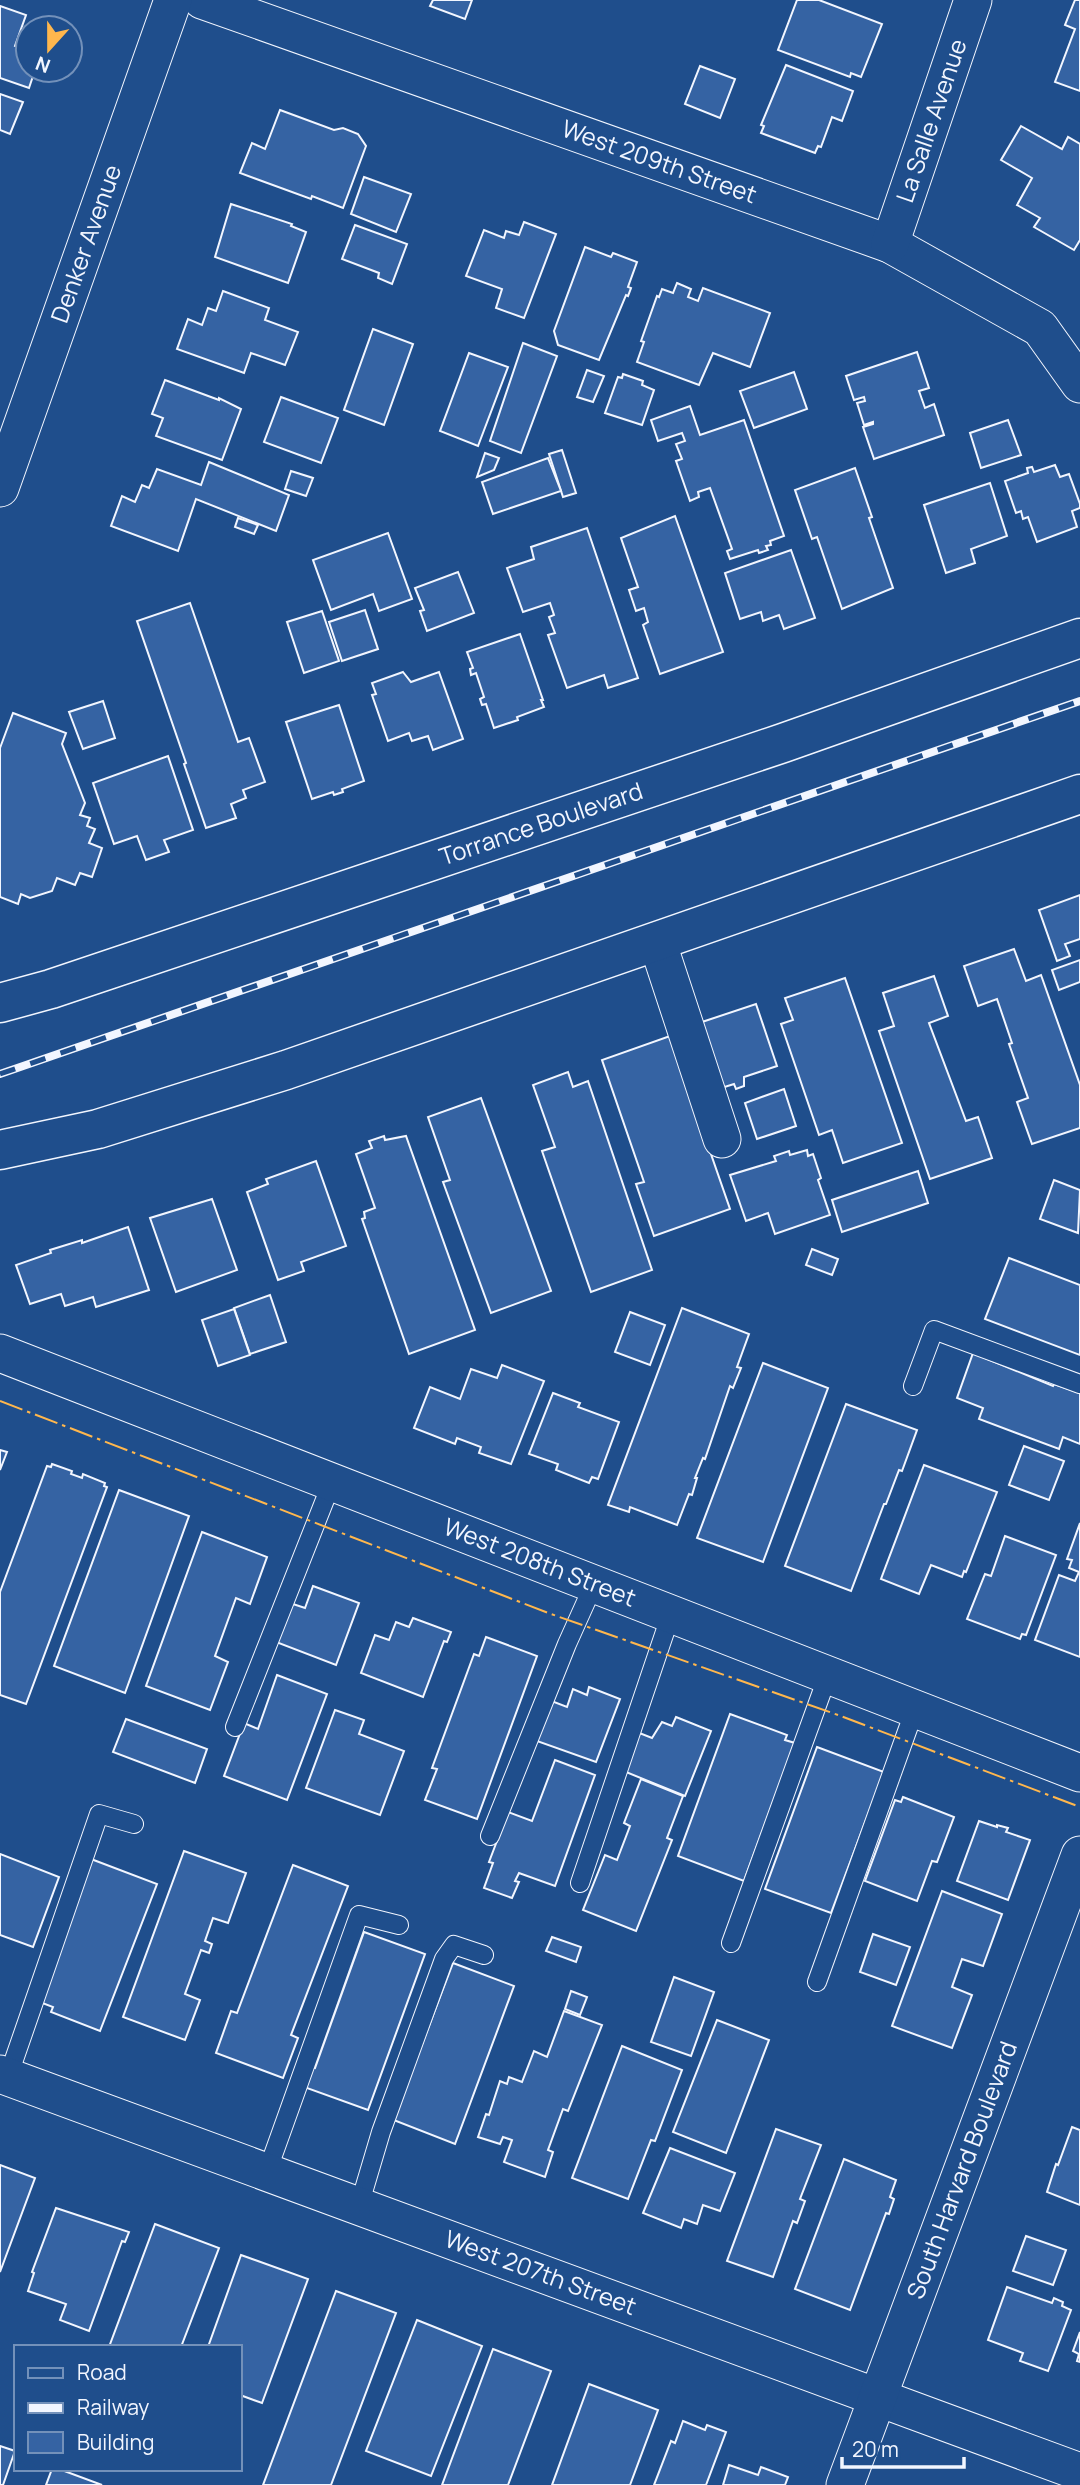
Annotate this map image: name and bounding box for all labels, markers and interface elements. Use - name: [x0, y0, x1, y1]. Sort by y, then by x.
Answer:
- north arrow: [14, 14, 84, 84]
- street label: La Salle Avenue: [887, 34, 974, 207]
- text: N: [32, 50, 54, 79]
- street label: West 209th Street: [558, 111, 762, 210]
- street label: Denker Avenue: [42, 160, 128, 327]
- street label: Torrance Boulevard: [435, 773, 647, 872]
- street label: West 208th Street: [439, 1509, 641, 1614]
- street label: South Harvard Boulevard: [898, 2036, 1024, 2303]
- street label: West 207th Street: [441, 2221, 641, 2322]
- legend: [14, 2345, 242, 2471]
- text: Road: [77, 2358, 127, 2386]
- text: Railway: [77, 2393, 149, 2421]
- scale bar: [842, 2426, 964, 2470]
- text: Building: [77, 2428, 154, 2456]
- text: 20 m: [852, 2435, 899, 2463]

